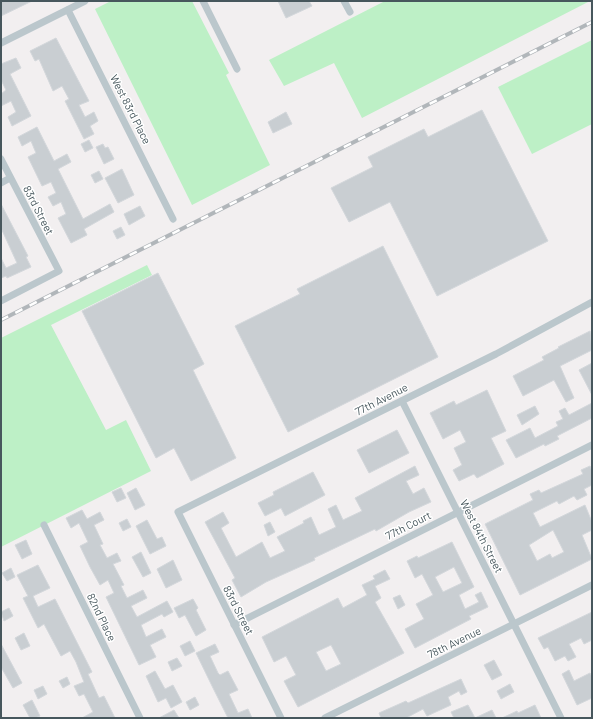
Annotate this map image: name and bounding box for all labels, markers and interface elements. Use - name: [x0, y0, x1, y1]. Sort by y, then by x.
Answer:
- street label: West 83rd Place: [108, 72, 154, 146]
- street label: 83rd Street: [21, 183, 57, 237]
- street label: 77th Avenue: [352, 380, 410, 418]
- street label: West 84th Street: [458, 497, 506, 575]
- street label: 77th Court: [383, 508, 433, 542]
- street label: 83rd Street: [221, 583, 257, 637]
- street label: 82nd Place: [85, 591, 119, 643]
- street label: 78th Avenue: [425, 623, 483, 661]

